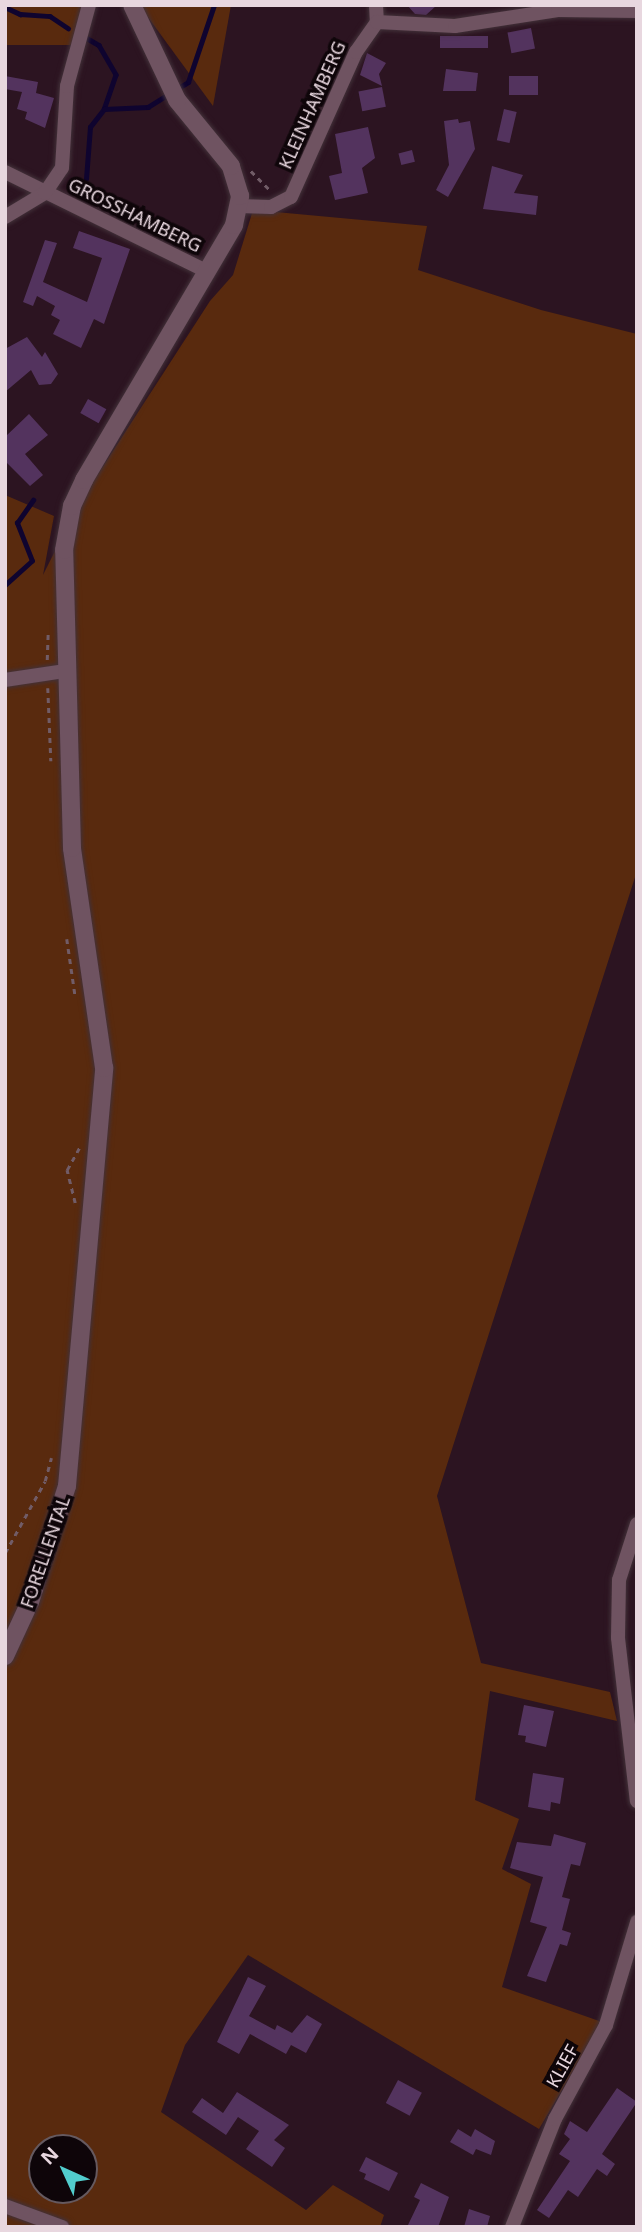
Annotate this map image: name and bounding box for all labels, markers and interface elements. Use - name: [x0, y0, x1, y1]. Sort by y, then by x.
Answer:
- street label: KLEINHAMBERG: [274, 38, 350, 172]
- street label: GROSSHAMBERG: [65, 173, 205, 257]
- street label: FORELLENTAL: [16, 1493, 74, 1611]
- street label: KLIEF: [541, 2041, 583, 2091]
- north arrow: [28, 2134, 98, 2204]
- text: N: [35, 2141, 64, 2170]

